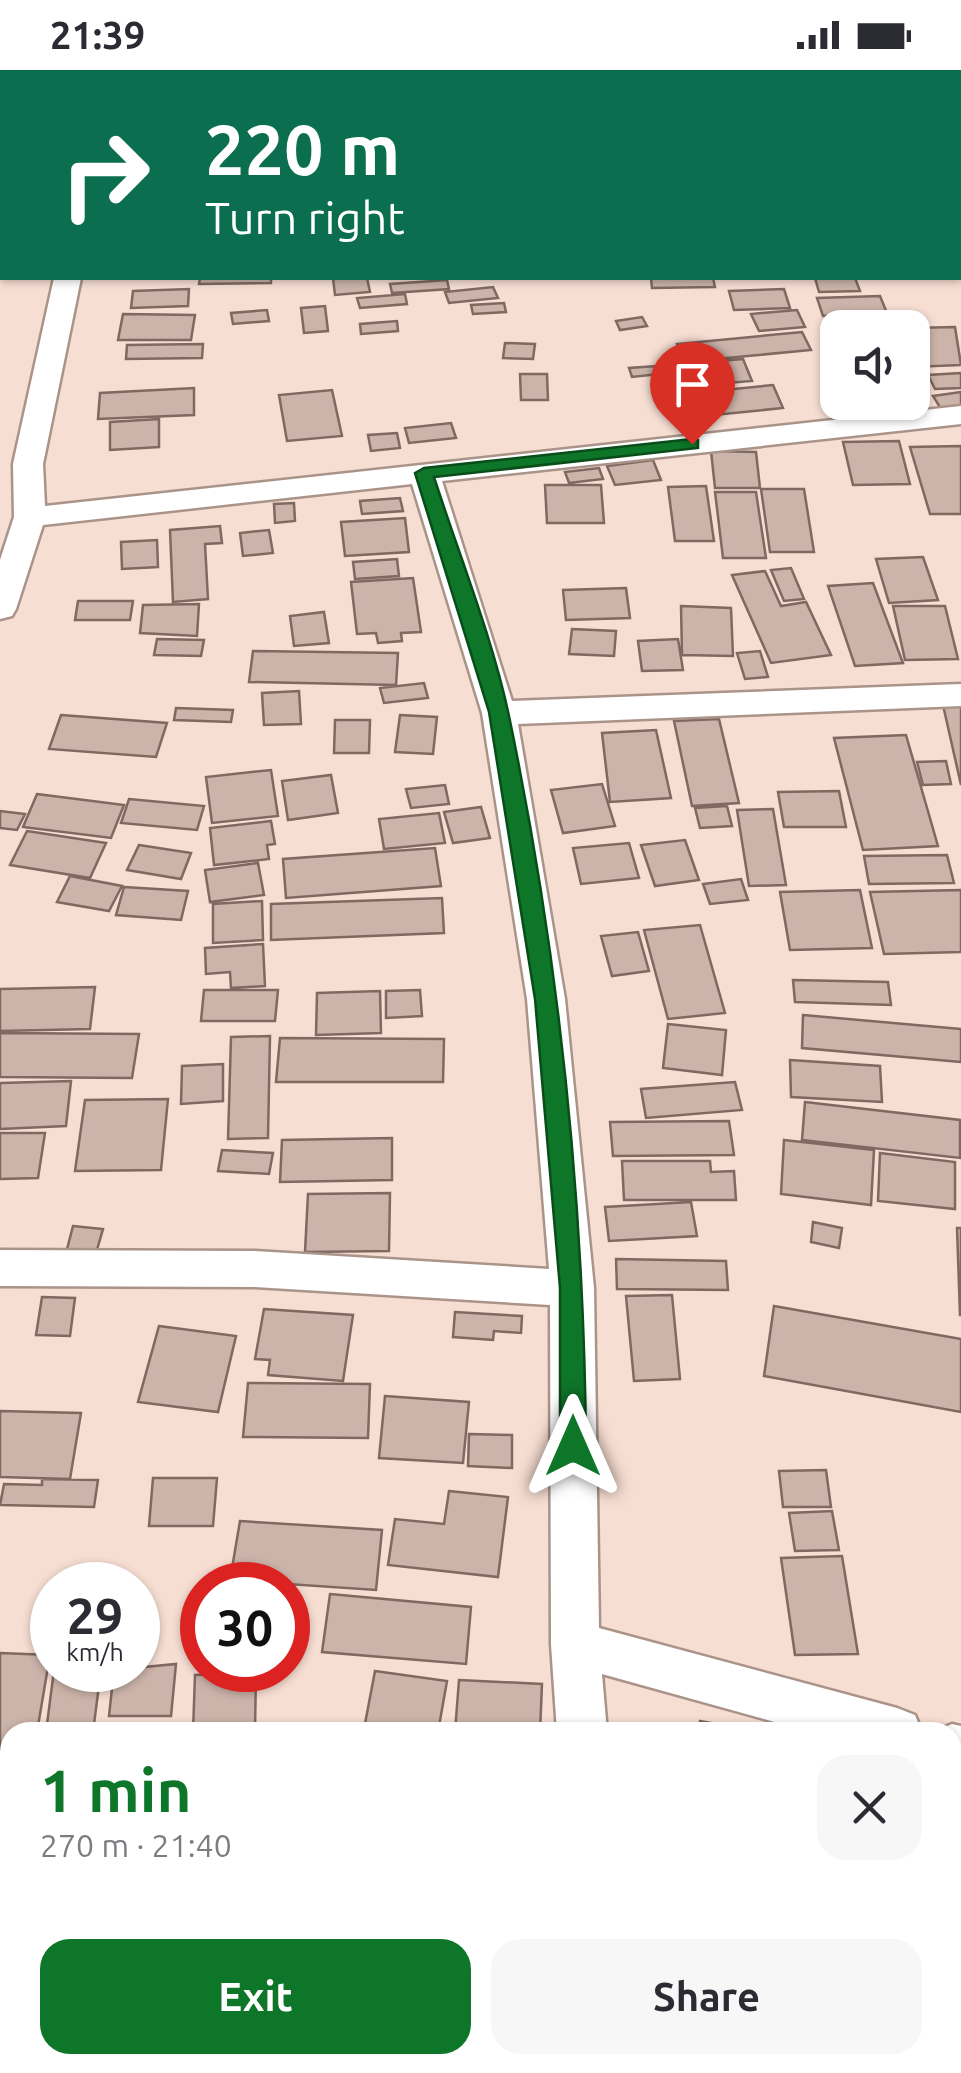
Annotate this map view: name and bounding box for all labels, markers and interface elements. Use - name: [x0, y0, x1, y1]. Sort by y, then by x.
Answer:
- text: 21:39: [50, 14, 145, 56]
- icon: right: [40, 110, 170, 240]
- text: 220 m: [205, 110, 400, 188]
- text: Turn right: [205, 192, 405, 243]
- map controls: [820, 310, 930, 420]
- button: sound: [820, 310, 930, 420]
- pin: [650, 342, 735, 445]
- icon: arrive: [665, 357, 720, 412]
- position arrow: [521, 1394, 625, 1498]
- speed limit sign: 30: [180, 1562, 310, 1692]
- text: 29: [67, 1587, 123, 1643]
- text: km/h: [66, 1638, 124, 1666]
- button: close: [817, 1755, 922, 1860]
- text: 1 min: [40, 1756, 192, 1823]
- text: 270 m · 21:40: [40, 1827, 232, 1863]
- button: Exit: [40, 1939, 471, 2054]
- button: Share: [491, 1939, 922, 2054]

